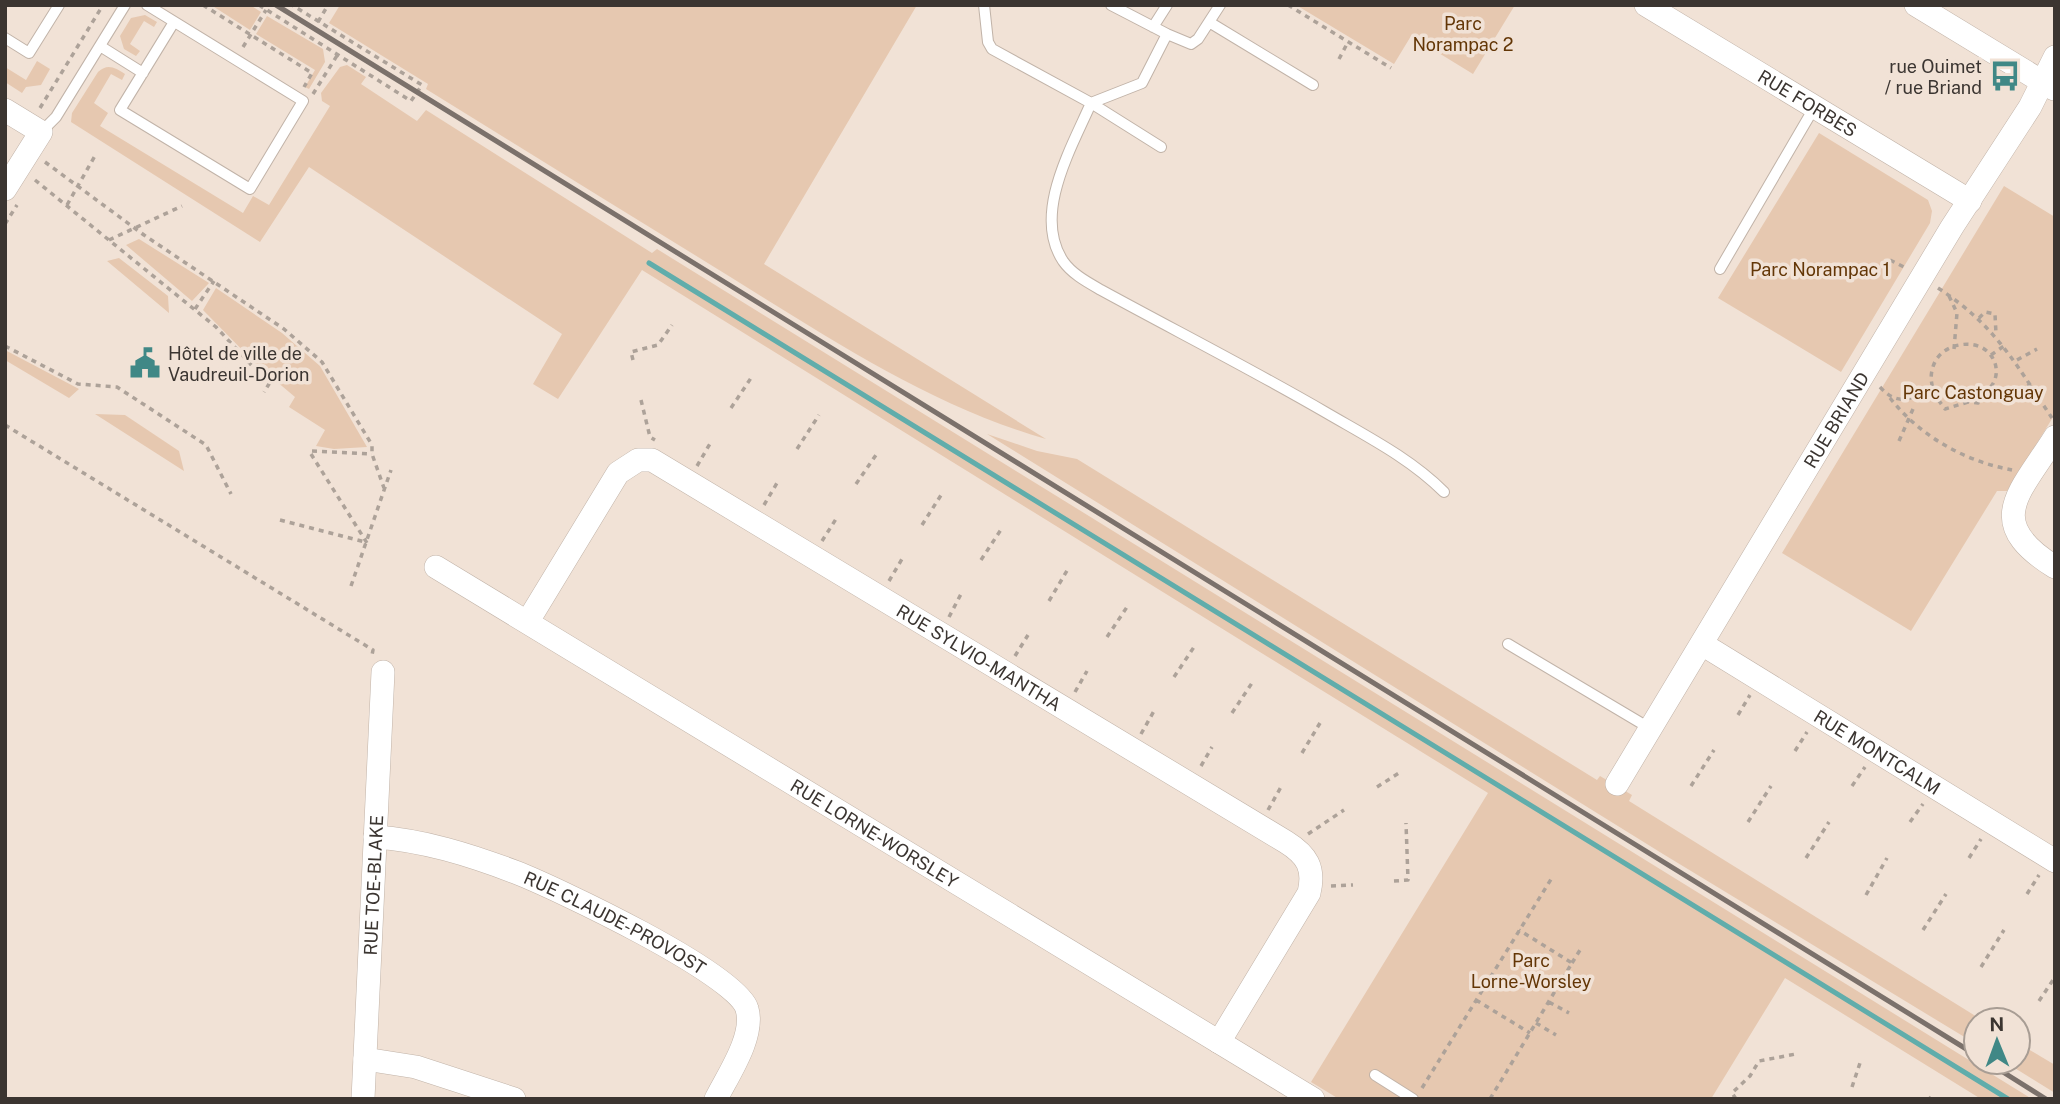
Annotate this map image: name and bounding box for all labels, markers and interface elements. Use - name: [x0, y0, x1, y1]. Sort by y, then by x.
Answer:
- park label: Parc Norampac 2: [1412, 13, 1514, 55]
- place label: rue Ouimet / rue Briand: [1885, 56, 1982, 98]
- bus stop icon: rue Ouimet / rue Briand: [1988, 59, 2022, 93]
- street label: RUE FORBES: [1755, 65, 1861, 141]
- park label: Parc Norampac 1: [1750, 259, 1890, 280]
- place label: Hôtel de ville de Vaudreuil-Dorion: [168, 343, 309, 385]
- public building icon: Hôtel de ville de Vaudreuil-Dorion: [128, 346, 162, 380]
- street label: RUE BRIAND: [1799, 368, 1873, 472]
- park label: Parc Castonguay: [1902, 382, 2044, 403]
- street label: RUE SYLVIO-MANTHA: [893, 599, 1065, 715]
- street label: RUE MONTCALM: [1810, 705, 1945, 799]
- street label: RUE LORNE-WORSLEY: [787, 774, 962, 892]
- street label: RUE TOE-BLAKE: [359, 815, 387, 956]
- street label: RUE CLAUDE-PROVOST: [521, 866, 710, 978]
- park label: Parc Lorne-Worsley: [1471, 950, 1592, 992]
- north arrow: [1962, 1006, 2032, 1076]
- text: N: [1989, 1013, 2004, 1035]

